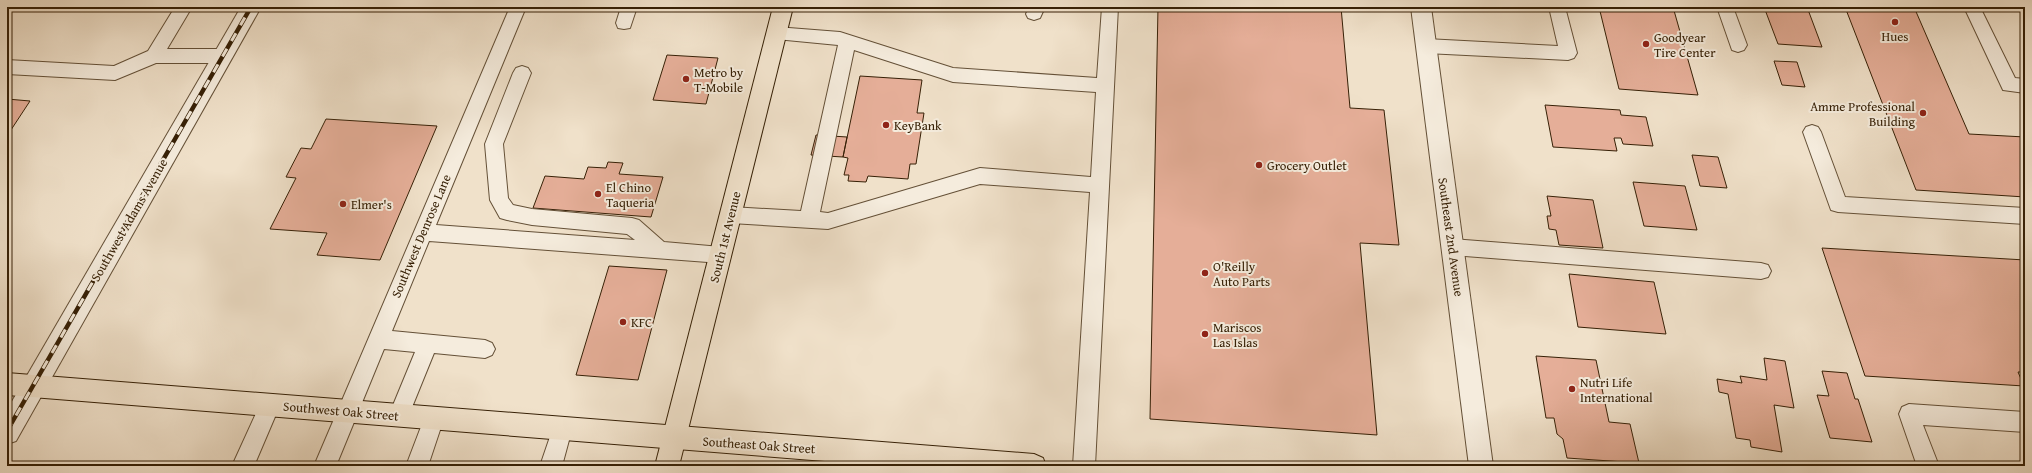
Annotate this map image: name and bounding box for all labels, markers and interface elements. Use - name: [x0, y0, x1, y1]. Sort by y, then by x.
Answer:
- marker: Hues: [1890, 17, 1900, 27]
- place label: Hues: [1882, 27, 1908, 46]
- place label: Goodyear Tire Center: [1654, 28, 1716, 62]
- marker: Goodyear Tire Center: [1641, 39, 1651, 49]
- place label: Metro by T-Mobile: [694, 63, 744, 97]
- marker: Metro by T-Mobile: [681, 74, 691, 84]
- place label: Amme Professional Building: [1810, 97, 1916, 131]
- marker: Amme Professional Building: [1918, 108, 1928, 118]
- place label: KeyBank: [894, 116, 942, 135]
- marker: KeyBank: [881, 120, 891, 130]
- street label: Southwest Adams Avenue: [86, 155, 172, 285]
- place label: Grocery Outlet: [1267, 156, 1347, 175]
- marker: Grocery Outlet: [1254, 160, 1264, 170]
- street label: Southwest Denrose Lane: [386, 171, 456, 301]
- street label: Southeast 2nd Avenue: [1433, 176, 1469, 298]
- place label: El Chino Taqueria: [606, 178, 655, 212]
- marker: El Chino Taqueria: [593, 189, 603, 199]
- street label: South 1st Avenue: [704, 189, 746, 285]
- place label: Elmer's: [351, 195, 392, 214]
- marker: Elmer's: [338, 199, 348, 209]
- place label: O'Reilly Auto Parts: [1213, 257, 1270, 291]
- marker: O'Reilly Auto Parts: [1200, 268, 1210, 278]
- place label: KFC: [631, 313, 652, 332]
- marker: KFC: [618, 317, 628, 327]
- place label: Mariscos Las Islas: [1213, 318, 1262, 352]
- marker: Mariscos Las Islas: [1200, 329, 1210, 339]
- place label: Nutri Life International: [1580, 373, 1653, 407]
- marker: Nutri Life International: [1567, 384, 1577, 394]
- street label: Southwest Oak Street: [282, 396, 400, 426]
- street label: Southeast Oak Street: [702, 432, 817, 458]

